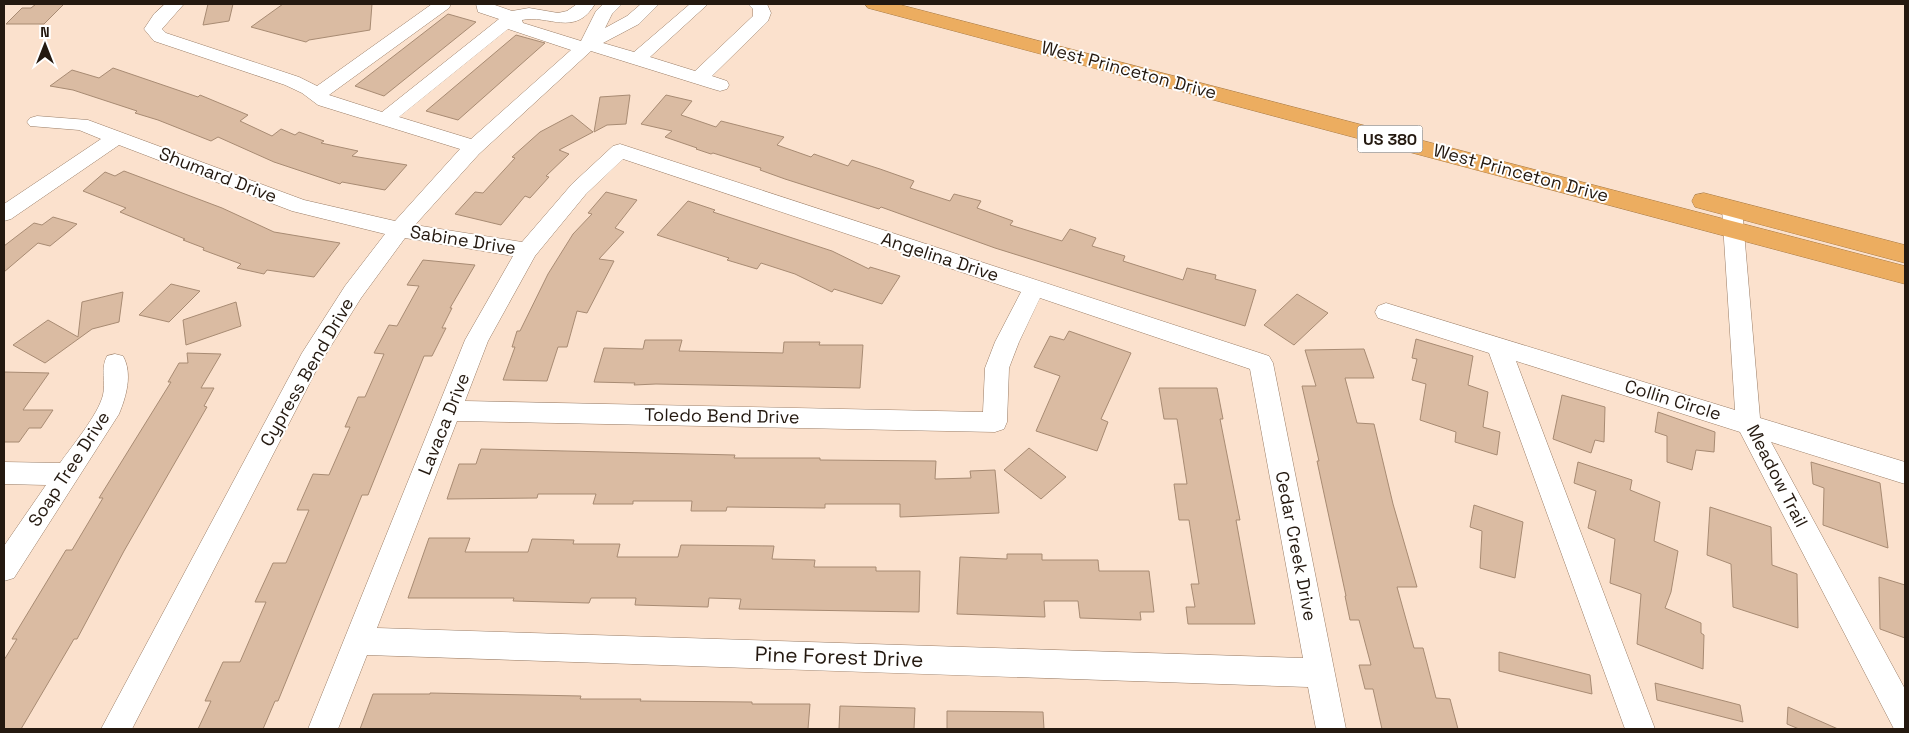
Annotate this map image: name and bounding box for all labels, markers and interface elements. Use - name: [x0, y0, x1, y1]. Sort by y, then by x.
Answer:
- north arrow: [20, 20, 70, 70]
- text: N: [40, 23, 50, 41]
- street label: West Princeton Drive: [1039, 35, 1219, 104]
- road number: US 380: [1358, 126, 1422, 152]
- street label: West Princeton Drive: [1431, 138, 1611, 207]
- street label: Shumard Drive: [156, 141, 280, 208]
- street label: Sabine Drive: [409, 220, 518, 259]
- street label: Angelina Drive: [878, 227, 1002, 286]
- street label: Cypress Bend Drive: [255, 293, 358, 450]
- street label: Lavaca Drive: [413, 369, 474, 478]
- street label: Collin Circle: [1622, 374, 1724, 425]
- street label: Toledo Bend Drive: [644, 403, 800, 428]
- street label: Soap Tree Drive: [23, 407, 114, 531]
- street label: Meadow Trail: [1742, 421, 1813, 531]
- street label: Cedar Creek Drive: [1271, 469, 1322, 623]
- street label: Pine Forest Drive: [754, 640, 924, 673]

